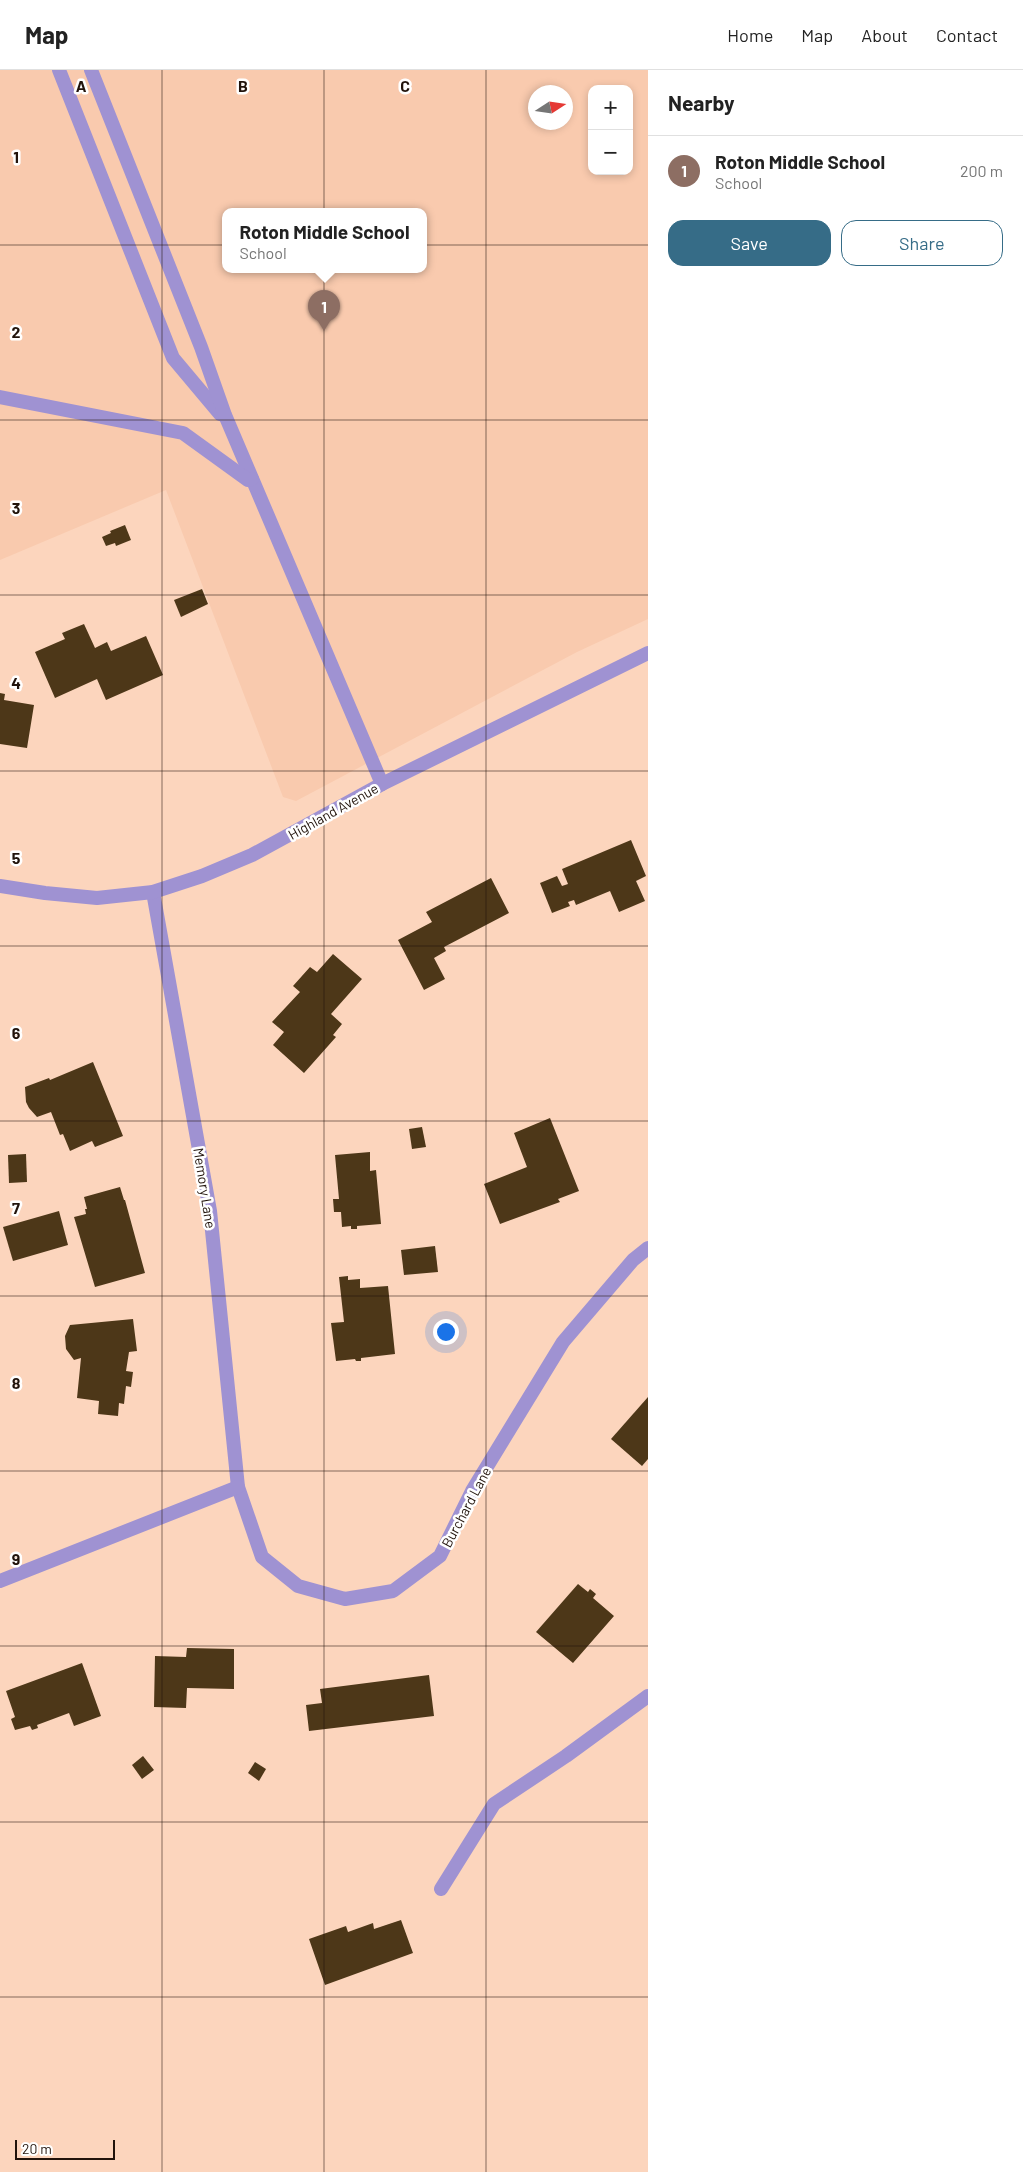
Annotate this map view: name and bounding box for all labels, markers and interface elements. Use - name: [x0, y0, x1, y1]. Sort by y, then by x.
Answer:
- text: Map: [25, 20, 68, 49]
- text: Home: [727, 24, 773, 46]
- text: Map: [801, 24, 833, 46]
- text: About: [861, 24, 908, 46]
- text: Contact: [936, 24, 998, 46]
- text: A: [76, 76, 87, 95]
- text: B: [238, 76, 248, 95]
- text: C: [400, 76, 410, 95]
- north arrow: [528, 85, 573, 130]
- map controls: [588, 85, 633, 175]
- button: +: [588, 85, 633, 130]
- text: Nearby: [668, 90, 734, 115]
- button: −: [588, 130, 633, 175]
- text: 1: [13, 147, 19, 166]
- text: Roton Middle School: [715, 150, 885, 173]
- text: 1: [681, 161, 687, 180]
- text: 200 m: [960, 161, 1003, 180]
- text: School: [715, 173, 762, 192]
- popup: [222, 208, 427, 273]
- text: Roton Middle School: [239, 220, 410, 243]
- button: Save: [668, 220, 831, 266]
- button: Share: [841, 220, 1003, 266]
- text: School: [239, 243, 287, 262]
- pin: 1: [308, 290, 340, 331]
- text: 2: [12, 322, 21, 341]
- text: 3: [12, 498, 20, 517]
- text: 4: [11, 673, 21, 692]
- street label: Highland Avenue: [285, 779, 381, 843]
- text: 5: [12, 848, 21, 867]
- text: 6: [12, 1023, 21, 1042]
- street label: Memory Lane: [190, 1146, 220, 1230]
- text: 7: [12, 1198, 20, 1217]
- your location: [433, 1319, 459, 1345]
- text: 8: [12, 1373, 21, 1392]
- street label: Burchard Lane: [438, 1464, 494, 1550]
- text: 9: [12, 1549, 20, 1568]
- scale bar: [15, 2137, 115, 2160]
- text: 20 m: [22, 2140, 52, 2157]

